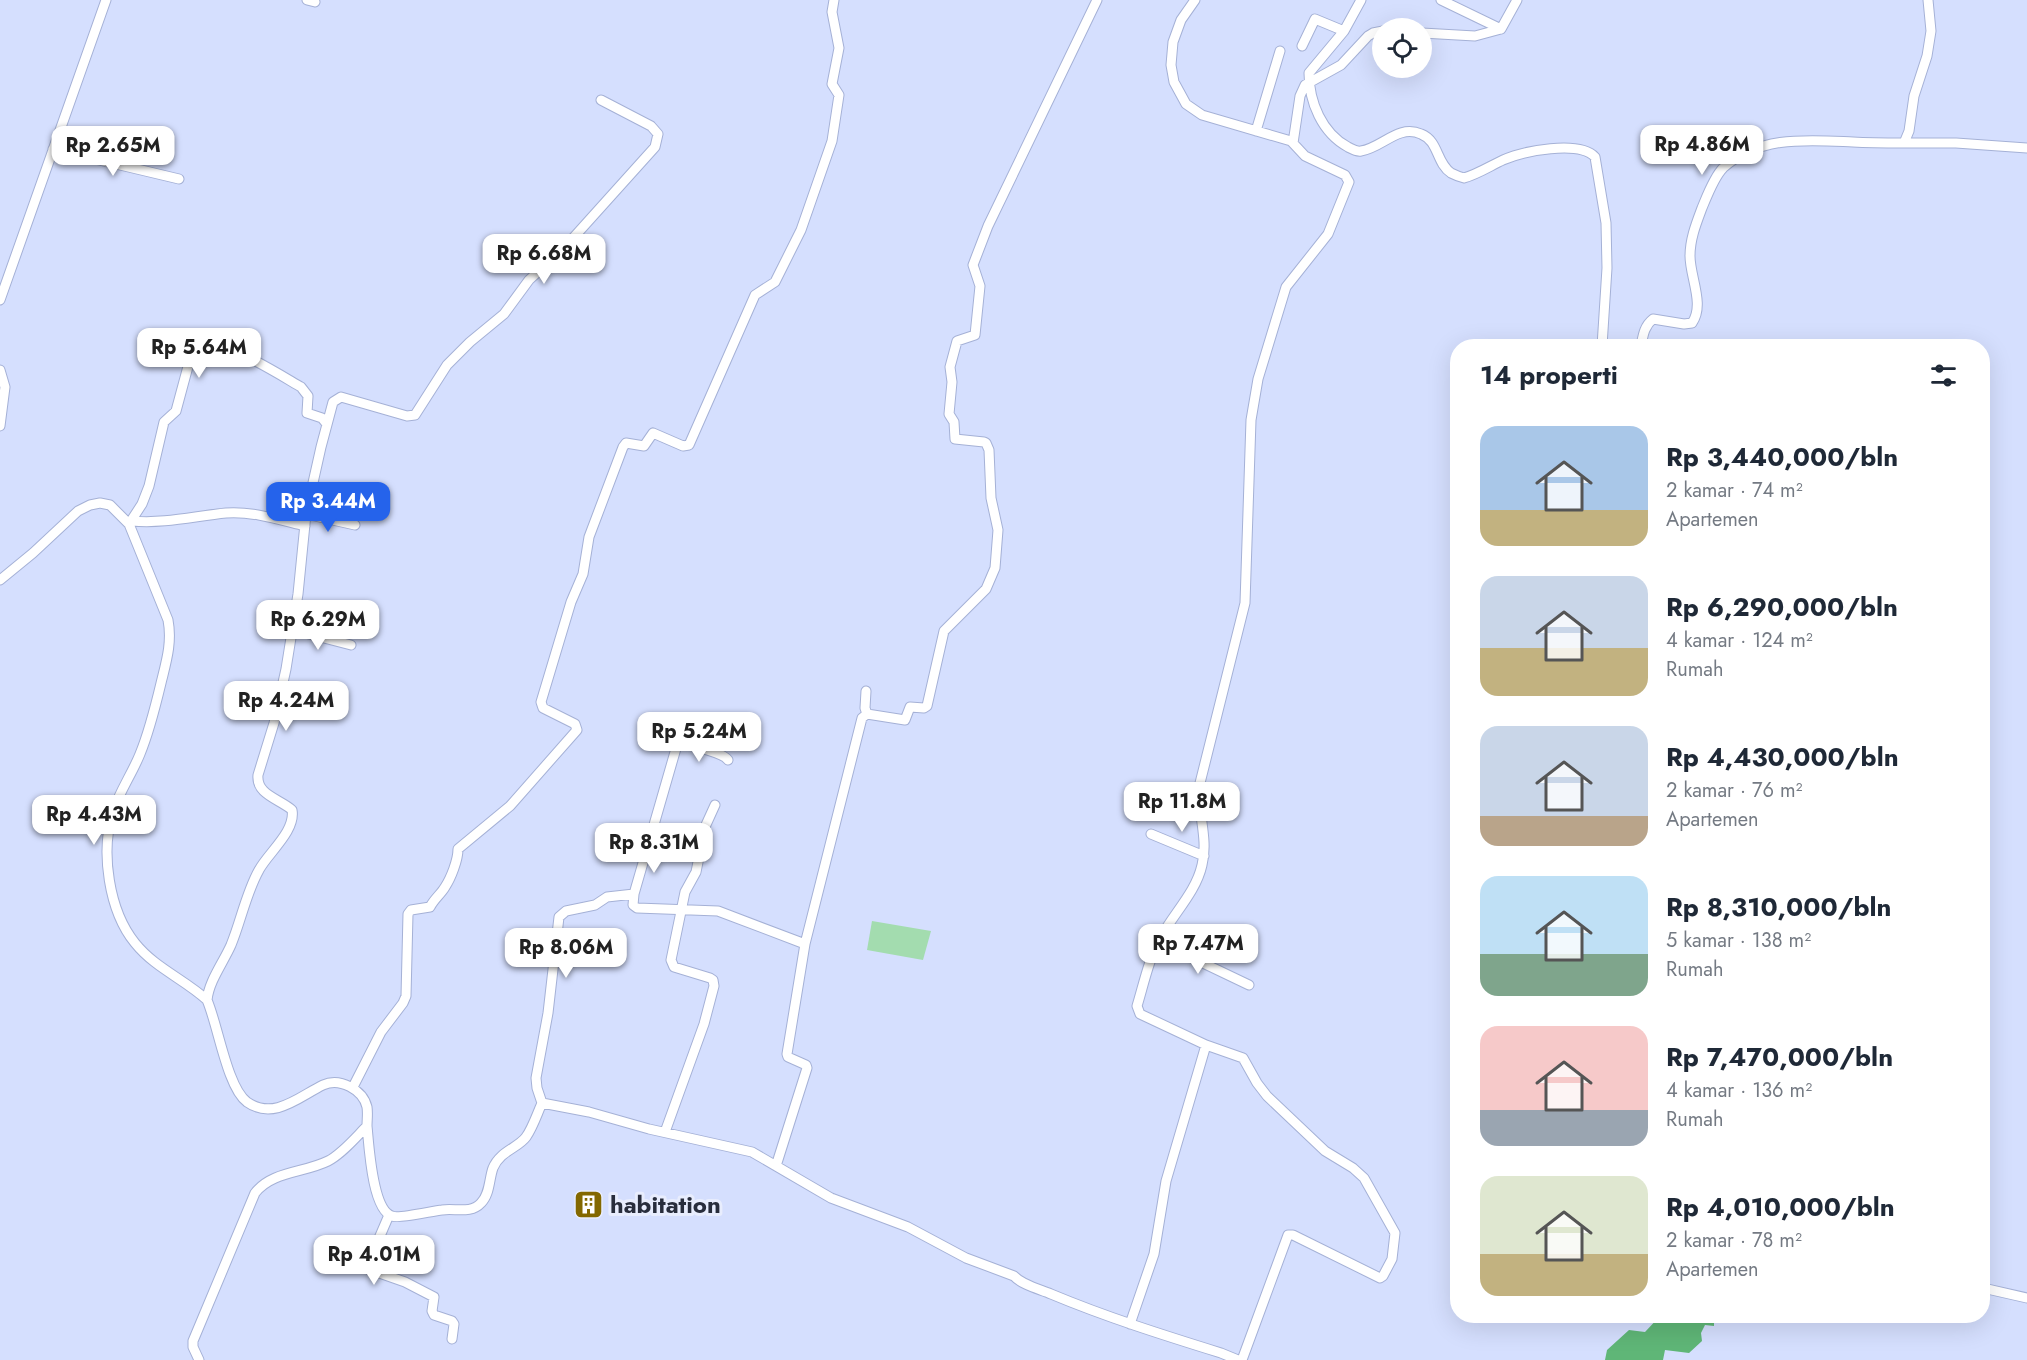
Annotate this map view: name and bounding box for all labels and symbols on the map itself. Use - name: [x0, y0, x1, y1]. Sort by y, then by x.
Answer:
- pin: Rp 4.86M: [1640, 125, 1764, 176]
- pin: Rp 2.65M: [51, 126, 175, 177]
- pin: Rp 6.68M: [482, 234, 606, 285]
- pin: Rp 5.64M: [137, 328, 261, 379]
- pin: Rp 3.44M: [266, 482, 390, 533]
- pin: Rp 6.29M: [256, 600, 380, 651]
- pin: Rp 4.24M: [224, 681, 348, 732]
- pin: Rp 5.24M: [637, 712, 761, 763]
- pin: Rp 11.8M: [1120, 782, 1244, 833]
- pin: Rp 4.43M: [32, 795, 156, 846]
- pin: Rp 8.31M: [592, 823, 716, 874]
- pin: Rp 7.47M: [1136, 924, 1260, 975]
- pin: Rp 8.06M: [504, 928, 628, 979]
- place label: habitation: [610, 1187, 721, 1222]
- building icon: habitation: [573, 1189, 605, 1221]
- pin: Rp 4.01M: [312, 1235, 436, 1286]

